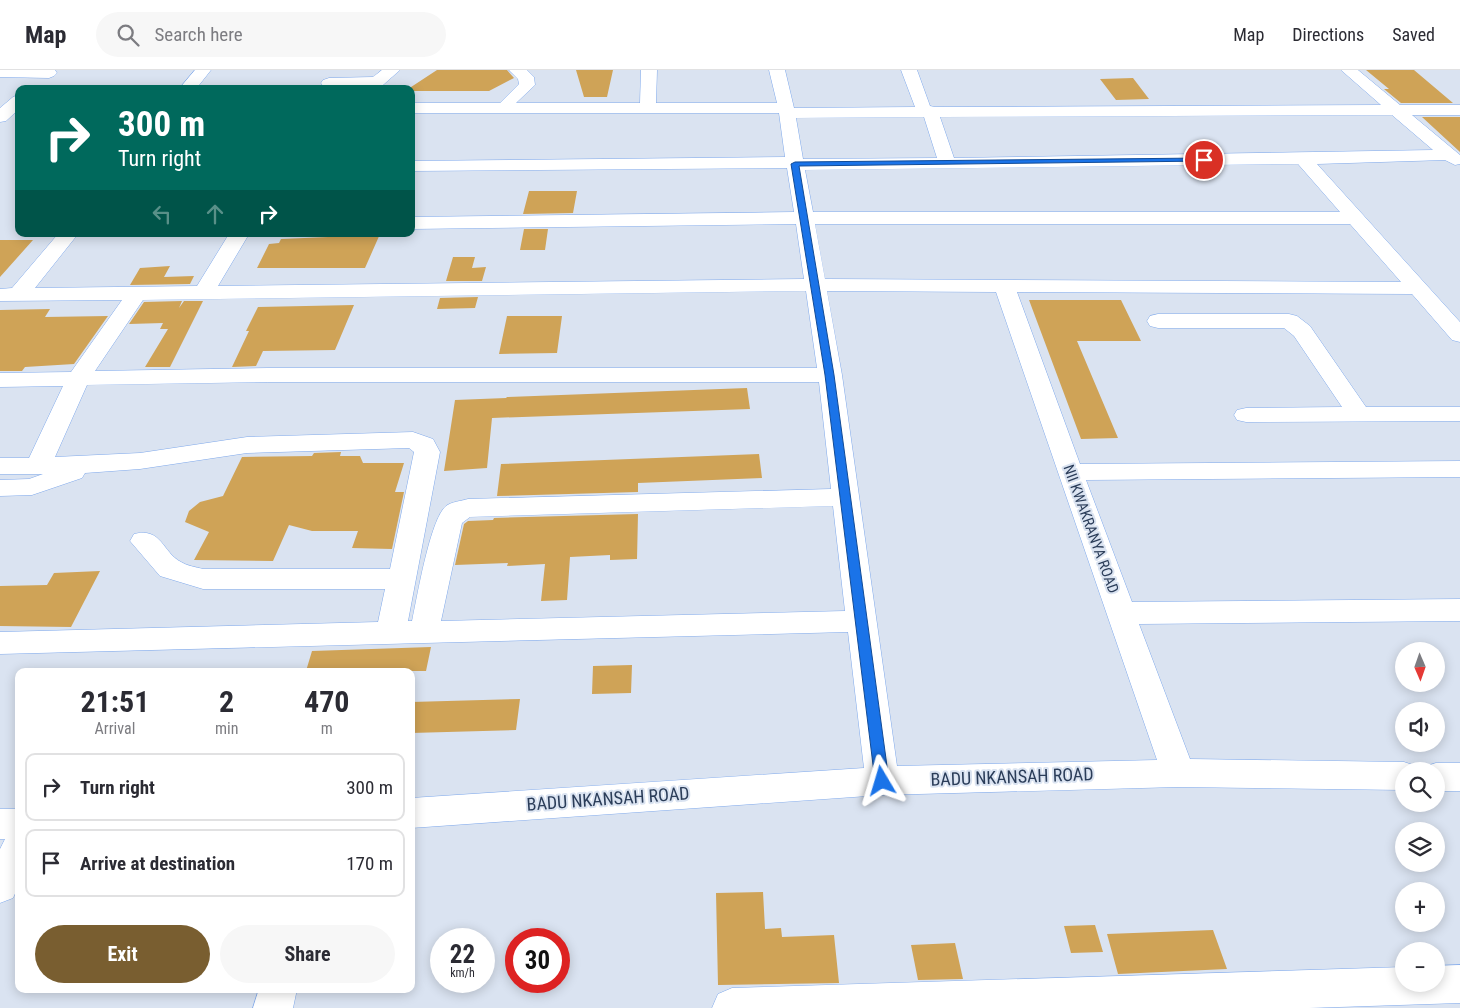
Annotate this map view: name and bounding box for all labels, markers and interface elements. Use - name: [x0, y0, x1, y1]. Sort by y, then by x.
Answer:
- search box: [96, 12, 446, 57]
- text: Map: [25, 21, 66, 49]
- icon: search: [114, 21, 142, 49]
- text: Search here: [154, 23, 243, 46]
- text: Map: [1233, 24, 1264, 45]
- text: Directions: [1292, 24, 1364, 45]
- text: Saved: [1392, 24, 1435, 45]
- text: 300 m: [118, 104, 205, 145]
- icon: right: [35, 105, 100, 170]
- pin: [1183, 139, 1225, 181]
- text: Turn right: [118, 146, 201, 171]
- icon: arrive: [1190, 146, 1218, 174]
- icon: left: [148, 200, 176, 228]
- icon: ahead: [201, 200, 229, 228]
- icon: right: [254, 200, 282, 228]
- street label: NII KWAKRANYA ROAD: [1059, 462, 1123, 596]
- north arrow: [1395, 642, 1445, 692]
- map controls: [1395, 642, 1445, 992]
- text: 21:51: [81, 684, 149, 719]
- text: 2: [219, 684, 234, 719]
- text: 470: [304, 684, 349, 719]
- button: sound: [1395, 702, 1445, 752]
- text: Arrival: [95, 719, 135, 738]
- text: min: [215, 719, 238, 738]
- text: m: [321, 719, 333, 738]
- position arrow: [855, 754, 907, 806]
- button: search: [1395, 762, 1445, 812]
- street label: BADU NKANSAH ROAD: [930, 763, 1094, 790]
- icon: right: [37, 773, 65, 801]
- text: Turn right: [80, 776, 155, 799]
- text: 300 m: [346, 776, 393, 799]
- street label: BADU NKANSAH ROAD: [526, 782, 690, 815]
- button: layers: [1395, 822, 1445, 872]
- icon: arrive: [37, 849, 65, 877]
- text: Arrive at destination: [80, 852, 235, 875]
- text: 170 m: [346, 852, 393, 875]
- button: +: [1395, 882, 1445, 932]
- button: Exit: [35, 925, 210, 983]
- button: Share: [220, 925, 395, 983]
- speed limit sign: 30: [505, 928, 570, 993]
- text: 22: [450, 940, 475, 969]
- button: −: [1395, 942, 1445, 992]
- text: km/h: [450, 966, 475, 980]

